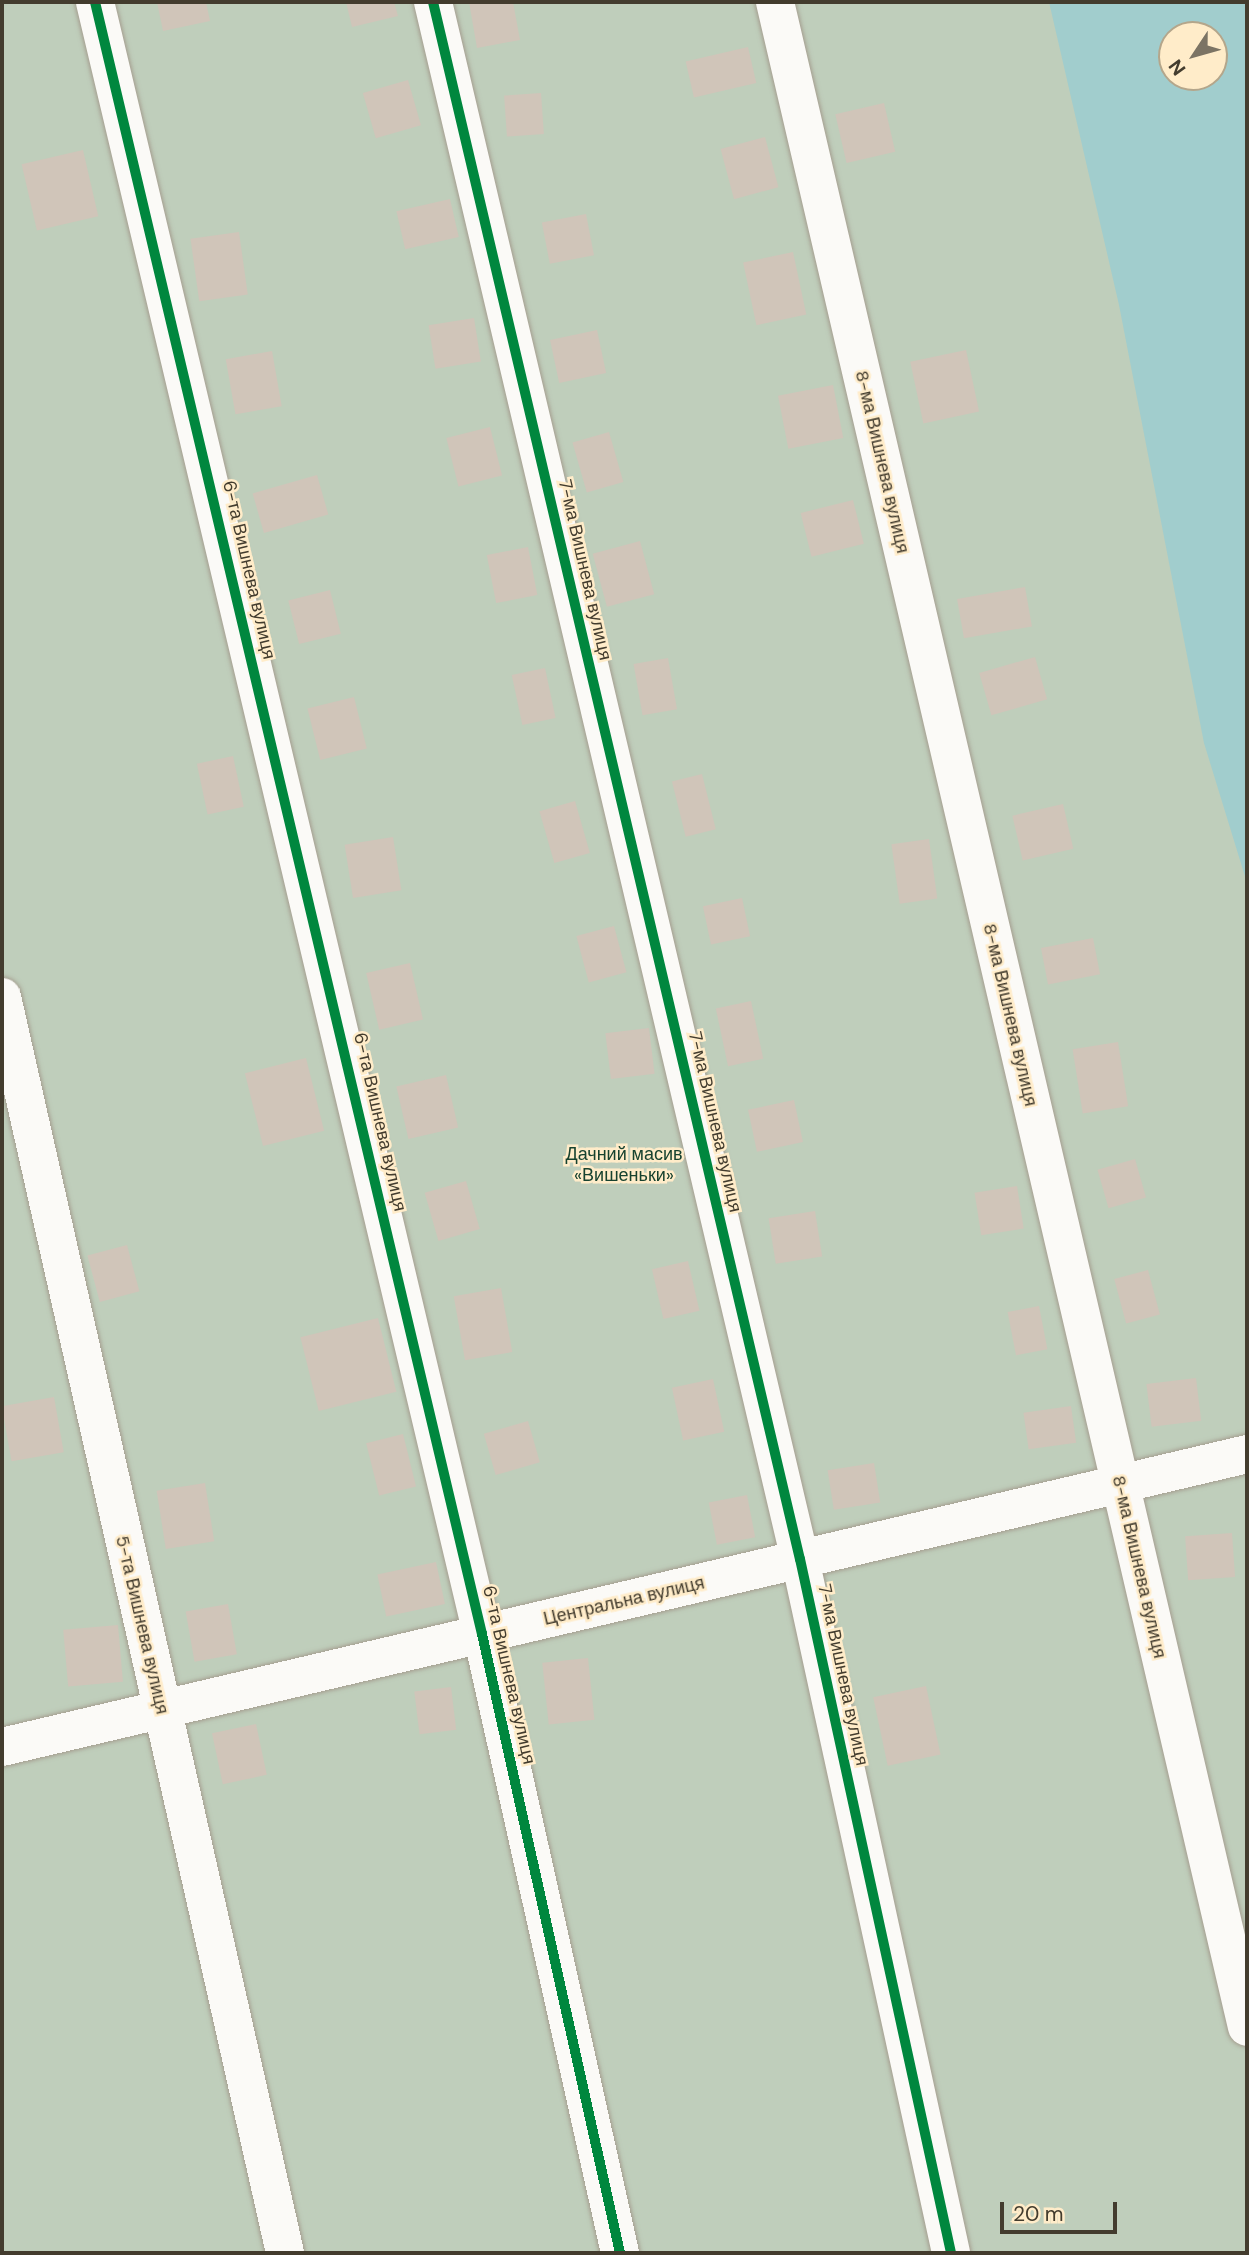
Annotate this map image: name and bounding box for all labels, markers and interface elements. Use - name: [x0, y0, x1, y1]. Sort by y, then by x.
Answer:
- north arrow: [1158, 21, 1228, 91]
- text: N: [1163, 55, 1191, 80]
- street label: 8-ма Вишнева вулиця: [850, 369, 914, 555]
- street label: 7-ма Вишнева вулиця: [554, 477, 616, 663]
- street label: 6-та Вишнева вулиця: [218, 478, 280, 662]
- street label: 8-ма Вишнева вулиця: [978, 922, 1042, 1108]
- street label: 7-ма Вишнева вулиця: [684, 1029, 746, 1215]
- street label: 6-та Вишнева вулиця: [349, 1030, 411, 1214]
- park label: Дачний масив «Вишеньки»: [565, 1144, 683, 1186]
- street label: 8-ма Вишнева вулиця: [1107, 1474, 1171, 1660]
- street label: 5-та Вишнева вулиця: [111, 1534, 173, 1716]
- street label: Центральна вулиця: [541, 1572, 707, 1630]
- street label: 7-ма Вишнева вулиця: [813, 1582, 873, 1768]
- street label: 6-та Вишнева вулиця: [478, 1583, 540, 1767]
- scale bar: [1004, 2188, 1121, 2232]
- text: 20 m: [1013, 2200, 1064, 2228]

